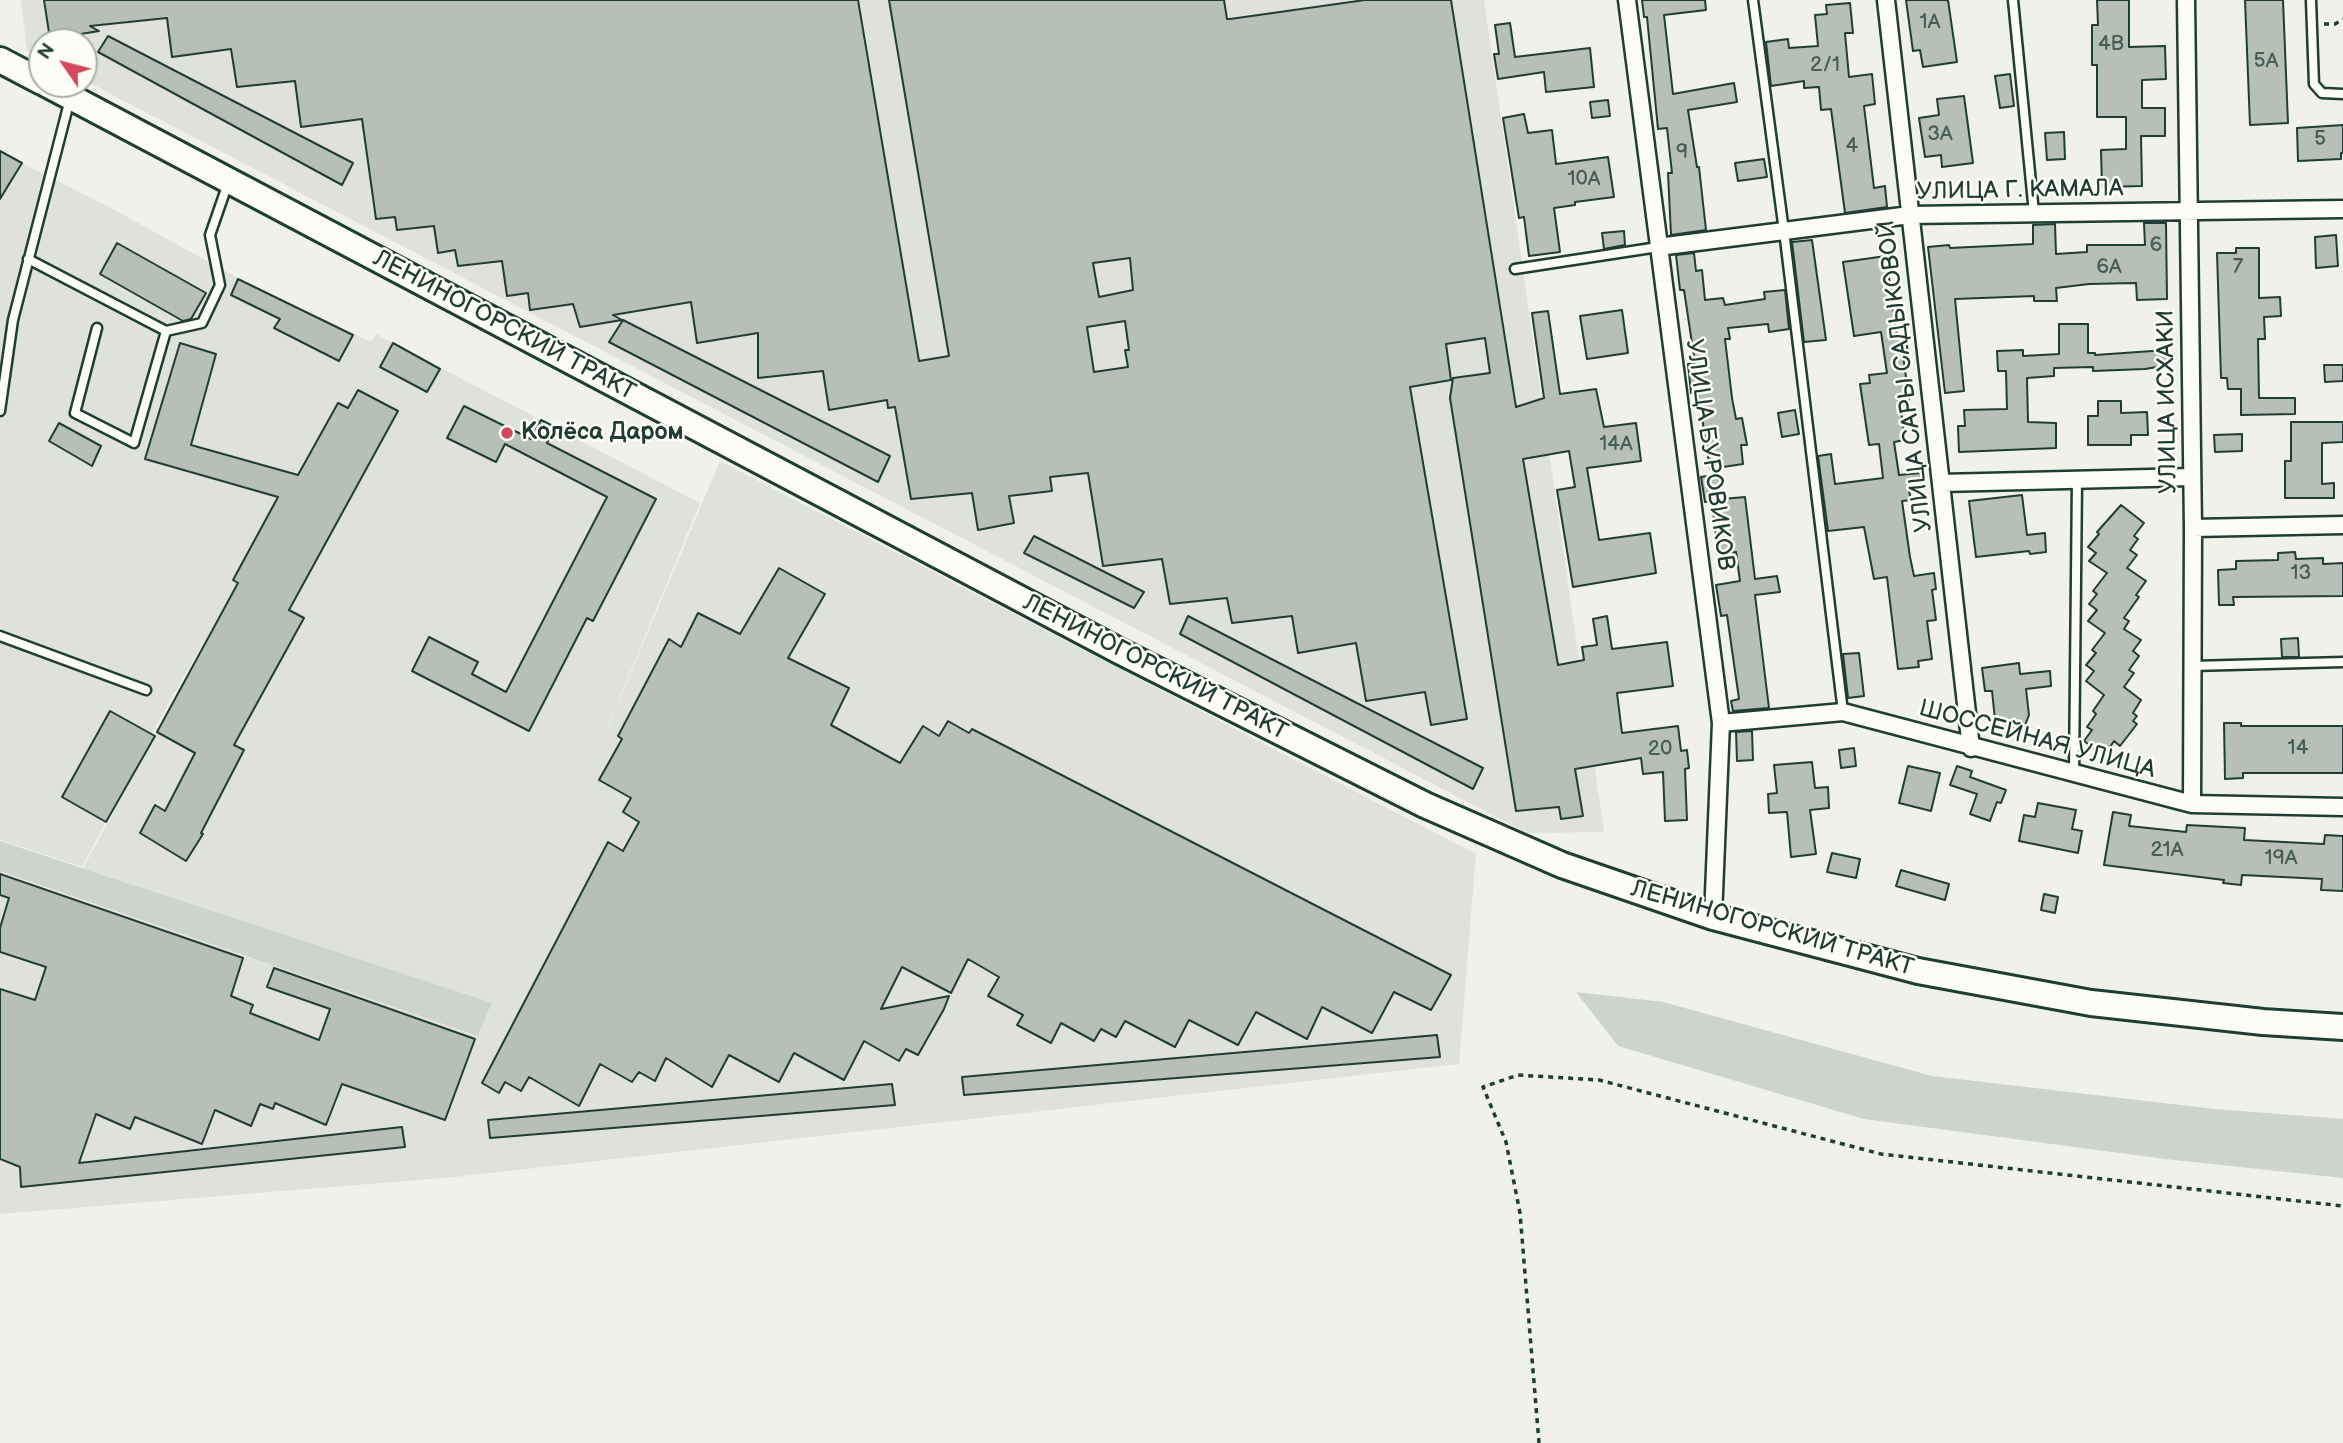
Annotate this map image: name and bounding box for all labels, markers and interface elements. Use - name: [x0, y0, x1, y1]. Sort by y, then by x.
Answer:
- house number: 1А: [1920, 10, 1940, 36]
- north arrow: [28, 28, 98, 98]
- house number: 4В: [2098, 32, 2124, 58]
- text: N: [34, 39, 61, 64]
- house number: 5А: [2254, 49, 2278, 75]
- house number: 2/1: [1810, 53, 1840, 79]
- house number: 3А: [1927, 122, 1953, 148]
- house number: 5: [2314, 127, 2326, 153]
- house number: 4: [1846, 134, 1858, 160]
- house number: 9: [1676, 140, 1688, 166]
- house number: 10А: [1567, 167, 1601, 193]
- street label: УЛИЦА Г. КАМАЛА: [1916, 175, 2124, 207]
- street label: УЛИЦА САРЫ САДЫКОВОЙ: [1873, 218, 1939, 534]
- house number: 6: [2150, 233, 2162, 259]
- street label: ЛЕНИНОГОРСКИЙ ТРАКТ: [368, 245, 640, 407]
- house number: 6А: [2096, 255, 2122, 281]
- house number: 7: [2233, 255, 2243, 281]
- street label: УЛИЦА ИСХАКИ: [2152, 310, 2184, 494]
- street label: УЛИЦА БУРОВИКОВ: [1679, 337, 1739, 573]
- place label: Колёса Даром: [521, 419, 684, 447]
- marker: Колёса Даром: [499, 425, 515, 441]
- house number: 14А: [1599, 432, 1633, 458]
- house number: 13: [2290, 561, 2312, 587]
- street label: ЛЕНИНОГОРСКИЙ ТРАКТ: [1018, 589, 1292, 747]
- street label: ШОССЕЙНАЯ УЛИЦА: [1916, 695, 2158, 785]
- house number: 14: [2288, 736, 2308, 762]
- house number: 20: [1648, 737, 1672, 763]
- house number: 21А: [2151, 838, 2183, 864]
- house number: 19А: [2265, 846, 2297, 872]
- street label: ЛЕНИНОГОРСКИЙ ТРАКТ: [1627, 875, 1917, 983]

